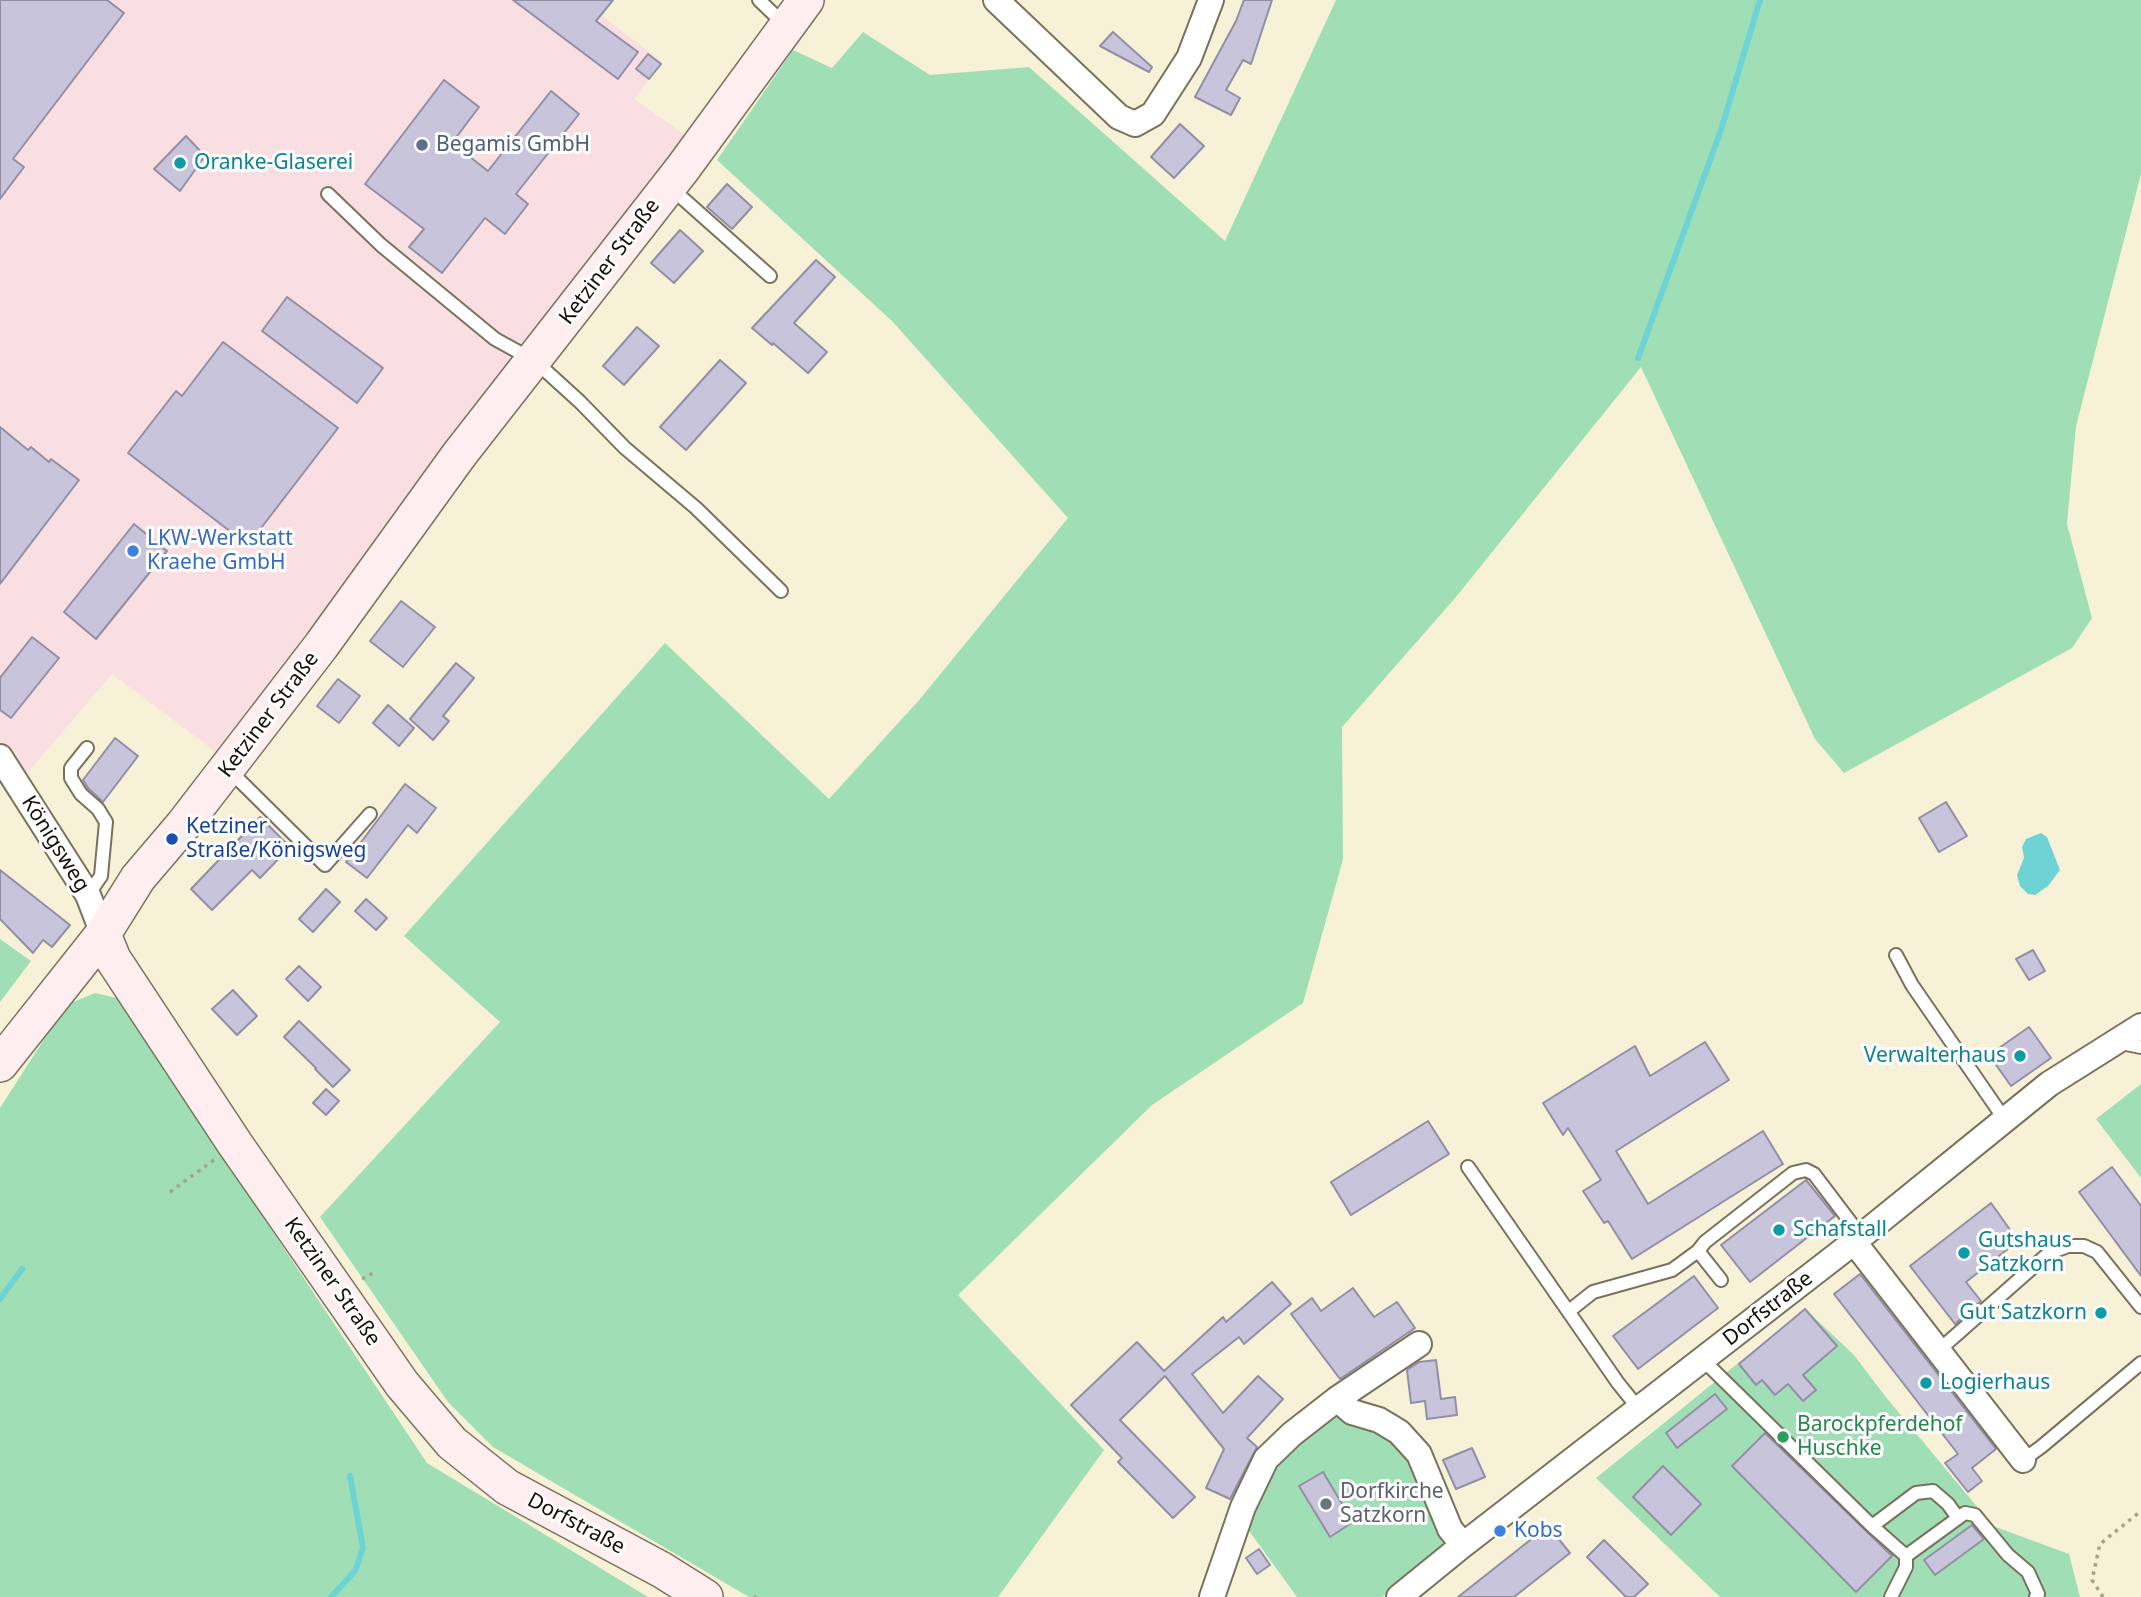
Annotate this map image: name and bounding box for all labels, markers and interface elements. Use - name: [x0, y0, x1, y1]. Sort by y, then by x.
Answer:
- place label: Begamis GmbH: [436, 132, 590, 158]
- marker: Begamis GmbH: [414, 137, 430, 153]
- place label: Oranke-Glaserei: [194, 150, 353, 176]
- marker: Oranke-Glaserei: [172, 155, 188, 171]
- street label: Ketziner Straße: [555, 194, 665, 330]
- place label: LKW-Werkstatt Kraehe GmbH: [147, 526, 293, 576]
- marker: LKW-Werkstatt Kraehe GmbH: [125, 543, 141, 559]
- street label: Ketziner Straße: [214, 647, 324, 783]
- street label: Königsweg: [16, 791, 94, 897]
- place label: Ketziner Straße/Königsweg: [186, 814, 366, 864]
- marker: Ketziner Straße/Königsweg: [164, 831, 180, 847]
- place label: Verwalterhaus: [1864, 1043, 2006, 1069]
- marker: Verwalterhaus: [2012, 1048, 2028, 1064]
- street label: Ketziner Straße: [278, 1213, 386, 1351]
- place label: Schafstall: [1793, 1217, 1887, 1243]
- marker: Schafstall: [1771, 1222, 1787, 1238]
- place label: Gutshaus Satzkorn: [1978, 1228, 2072, 1278]
- marker: Gutshaus Satzkorn: [1956, 1245, 1972, 1261]
- street label: Dorfstraße: [1718, 1266, 1818, 1352]
- place label: Gut Satzkorn: [1959, 1300, 2087, 1326]
- marker: Gut Satzkorn: [2093, 1305, 2109, 1321]
- place label: Logierhaus: [1940, 1370, 2050, 1396]
- marker: Logierhaus: [1918, 1375, 1934, 1391]
- place label: Barockpferdehof Huschke: [1797, 1412, 1963, 1462]
- marker: Barockpferdehof Huschke: [1775, 1429, 1791, 1445]
- place label: Dorfkirche Satzkorn: [1340, 1479, 1444, 1529]
- street label: Dorfstraße: [523, 1488, 629, 1560]
- marker: Dorfkirche Satzkorn: [1318, 1496, 1334, 1512]
- place label: Kobs: [1514, 1518, 1563, 1544]
- marker: Kobs: [1492, 1523, 1508, 1539]

